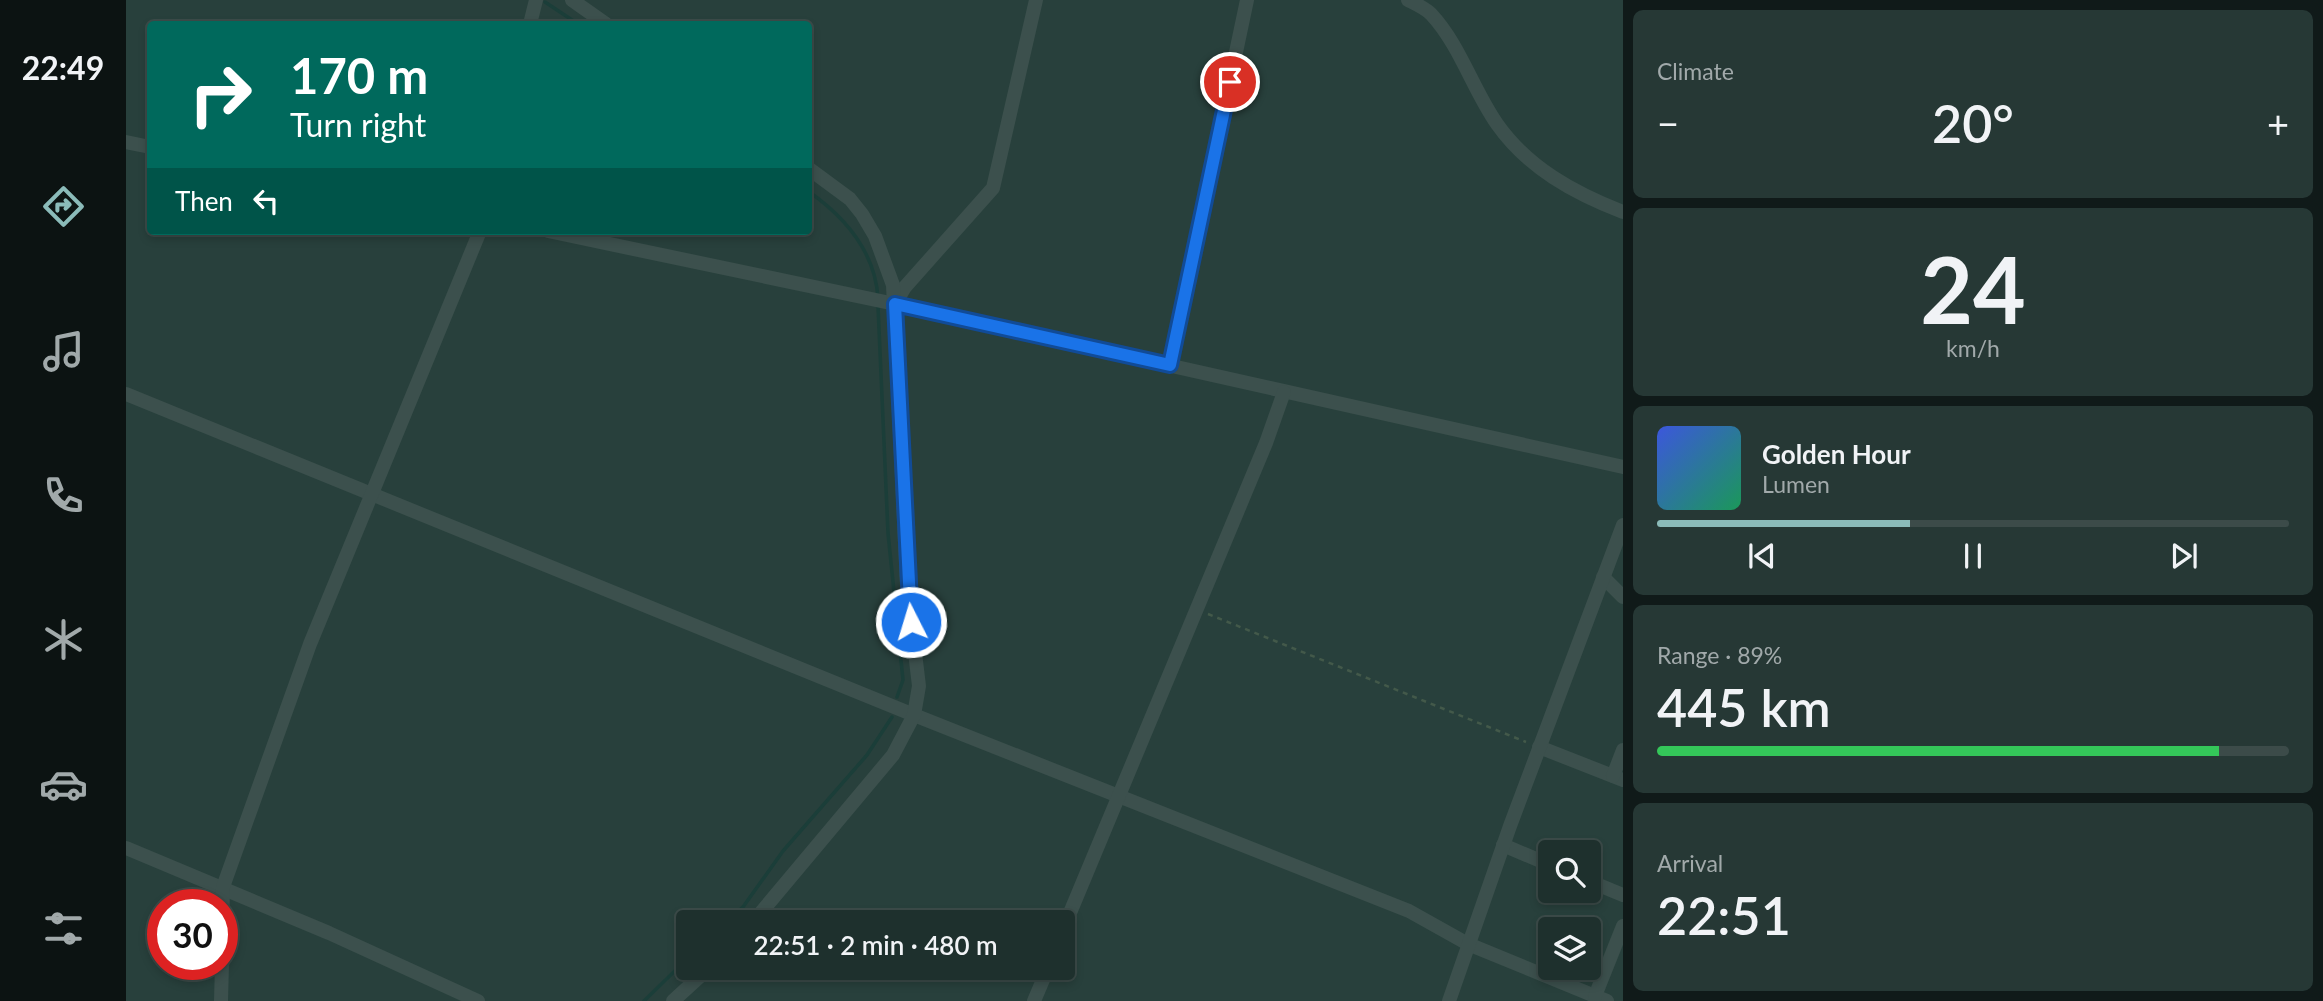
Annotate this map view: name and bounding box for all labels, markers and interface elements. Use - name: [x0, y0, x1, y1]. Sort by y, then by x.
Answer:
- text: 170 m: [290, 46, 428, 104]
- text: 22:49: [22, 48, 104, 87]
- icon: right: [175, 49, 266, 140]
- pin: [1200, 52, 1260, 112]
- text: Climate: [1657, 57, 1734, 85]
- icon: arrive: [1211, 63, 1249, 101]
- text: 20°: [1932, 92, 2014, 154]
- text: −: [1657, 100, 1679, 146]
- text: +: [2267, 100, 2289, 146]
- text: Turn right: [290, 105, 426, 144]
- icon: directions: [39, 182, 88, 231]
- icon: left: [247, 182, 285, 220]
- text: Then: [175, 185, 233, 217]
- text: 24: [1920, 234, 2026, 343]
- icon: music: [39, 327, 88, 376]
- text: km/h: [1946, 334, 2000, 362]
- text: Golden Hour: [1762, 438, 1911, 470]
- text: Lumen: [1762, 470, 1830, 498]
- icon: phone: [39, 471, 88, 520]
- icon: previous: [1743, 537, 1781, 575]
- icon: pause: [1954, 537, 1992, 575]
- icon: next: [2165, 537, 2203, 575]
- position arrow: [874, 585, 948, 659]
- icon: climate: [39, 615, 88, 664]
- text: Range · 89%: [1657, 641, 1782, 669]
- text: 445 km: [1657, 676, 1831, 738]
- icon: car: [39, 760, 88, 809]
- map controls: [1538, 840, 1601, 980]
- button: search: [1538, 840, 1601, 903]
- text: Arrival: [1657, 849, 1723, 877]
- text: 22:51: [1657, 884, 1791, 946]
- speed limit sign: 30: [147, 889, 238, 980]
- icon: filters: [39, 904, 88, 953]
- button: layers: [1538, 917, 1601, 980]
- text: 22:51 · 2 min · 480 m: [753, 929, 998, 961]

